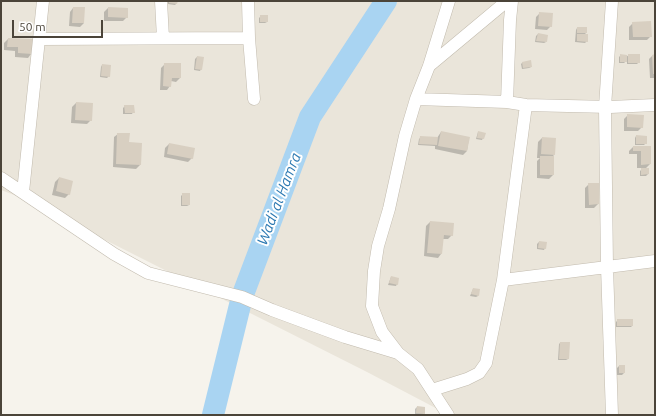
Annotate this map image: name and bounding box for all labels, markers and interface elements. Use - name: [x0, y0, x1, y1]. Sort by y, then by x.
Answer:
- scale bar: [14, 12, 105, 38]
- text: 50 m: [19, 20, 46, 33]
- water label: Wadi al Hamra: [253, 150, 305, 248]

